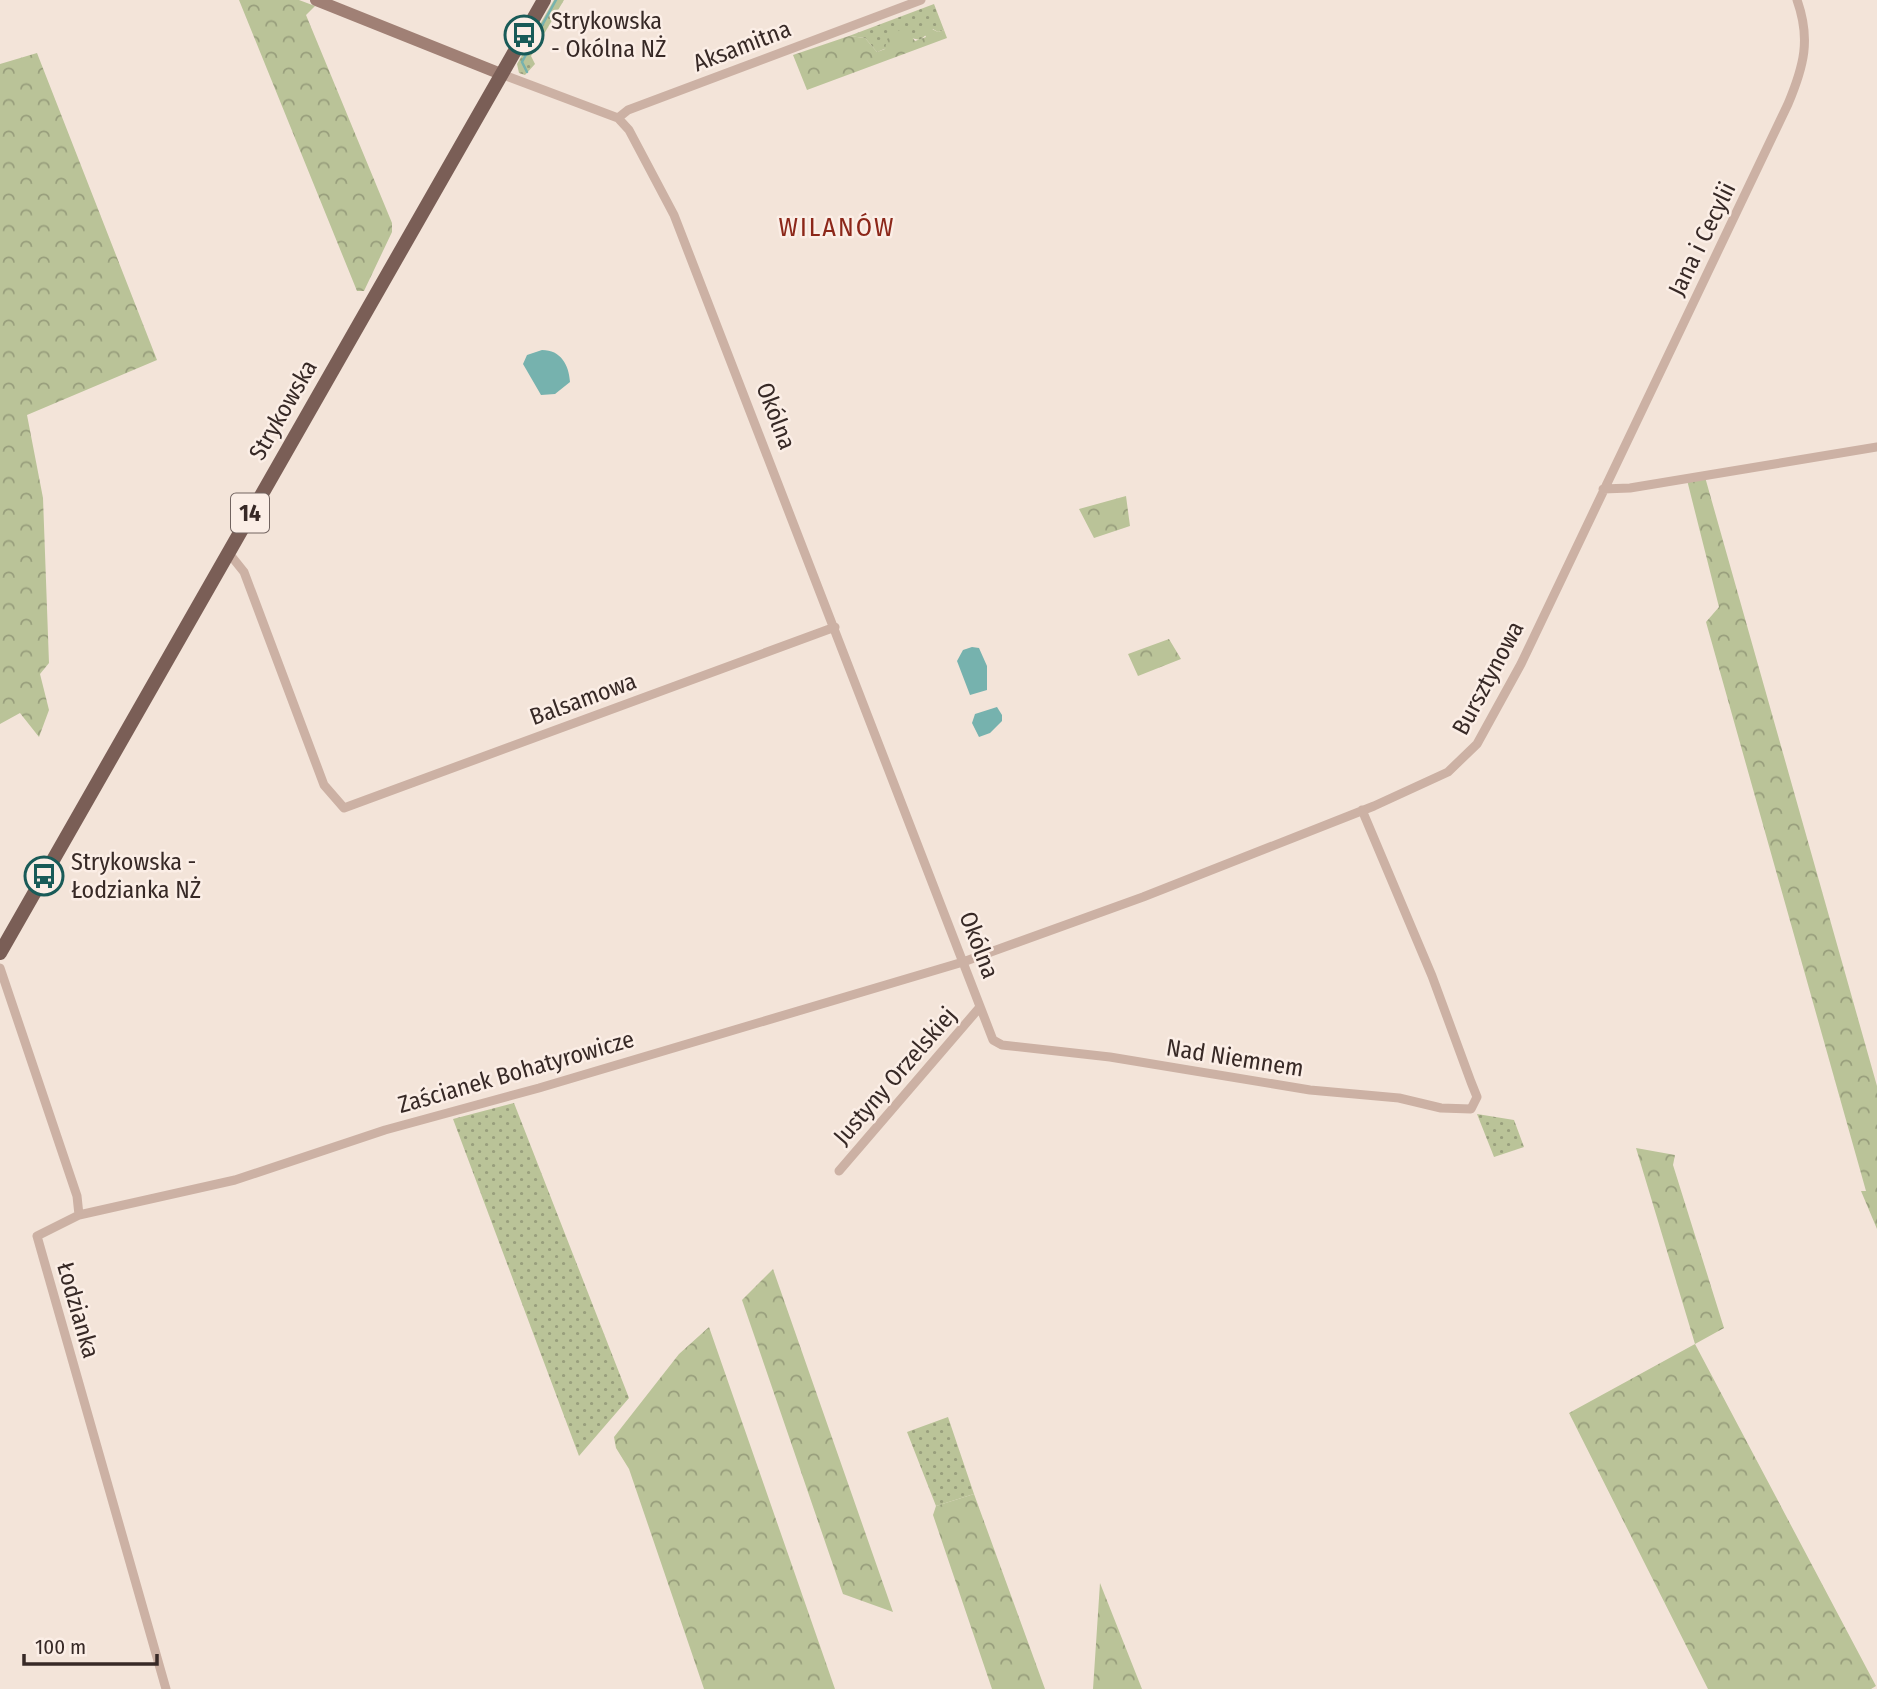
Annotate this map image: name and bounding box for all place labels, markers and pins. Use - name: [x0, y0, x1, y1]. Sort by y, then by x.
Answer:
- place label: Strykowska - Okólna NŻ: [551, 7, 666, 63]
- bus stop icon: Strykowska - Okólna NŻ: [503, 14, 545, 56]
- place label: Strykowska - Łodzianka NŻ: [71, 848, 201, 904]
- bus stop icon: Strykowska - Łodzianka NŻ: [23, 855, 65, 897]

